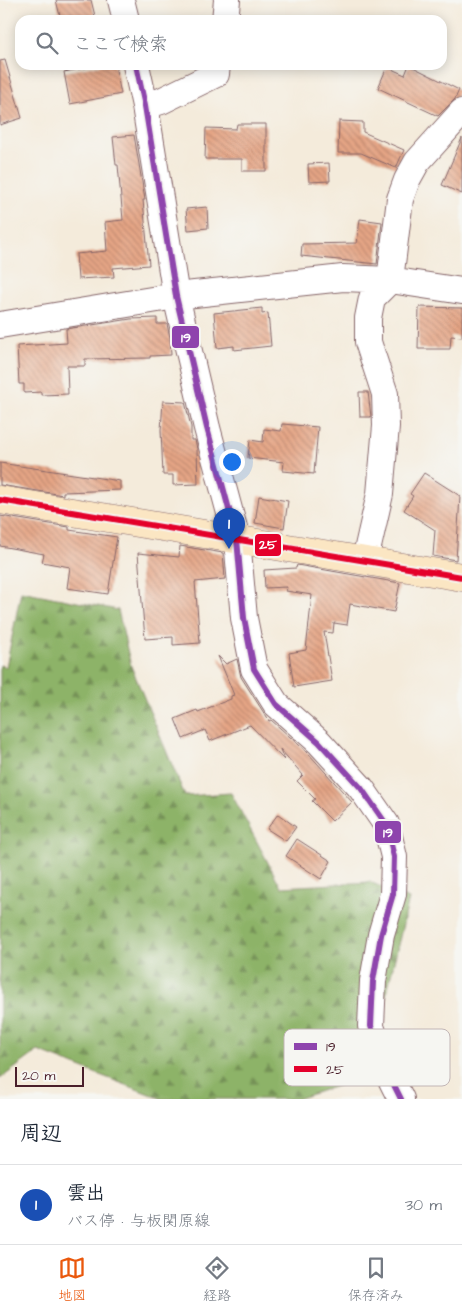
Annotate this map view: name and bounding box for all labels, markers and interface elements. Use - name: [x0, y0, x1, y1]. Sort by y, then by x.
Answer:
- search box: [15, 15, 447, 70]
- icon: search: [33, 29, 61, 57]
- text: ここで検索: [73, 31, 168, 58]
- line badge: 19: [171, 325, 200, 349]
- text: 19: [181, 328, 191, 348]
- your location: [219, 449, 245, 475]
- pin: 1: [213, 508, 245, 549]
- line badge: 25: [254, 533, 282, 557]
- text: 25: [258, 535, 278, 555]
- line badge: 19: [374, 820, 402, 844]
- text: 19: [383, 823, 393, 843]
- legend: [284, 1029, 450, 1086]
- text: 19: [326, 1037, 336, 1057]
- text: 25: [326, 1060, 344, 1080]
- scale bar: [15, 1064, 84, 1087]
- text: 20 m: [22, 1066, 55, 1086]
- text: 周辺: [20, 1119, 62, 1148]
- text: 雲出: [67, 1180, 105, 1207]
- text: 1: [35, 1194, 37, 1216]
- text: 30 m: [405, 1194, 442, 1216]
- text: バス停 · 与板関原線: [67, 1210, 210, 1232]
- tab: 地図: [58, 1254, 86, 1306]
- tab: 経路: [203, 1254, 231, 1306]
- tab: 保存済み: [348, 1254, 404, 1306]

